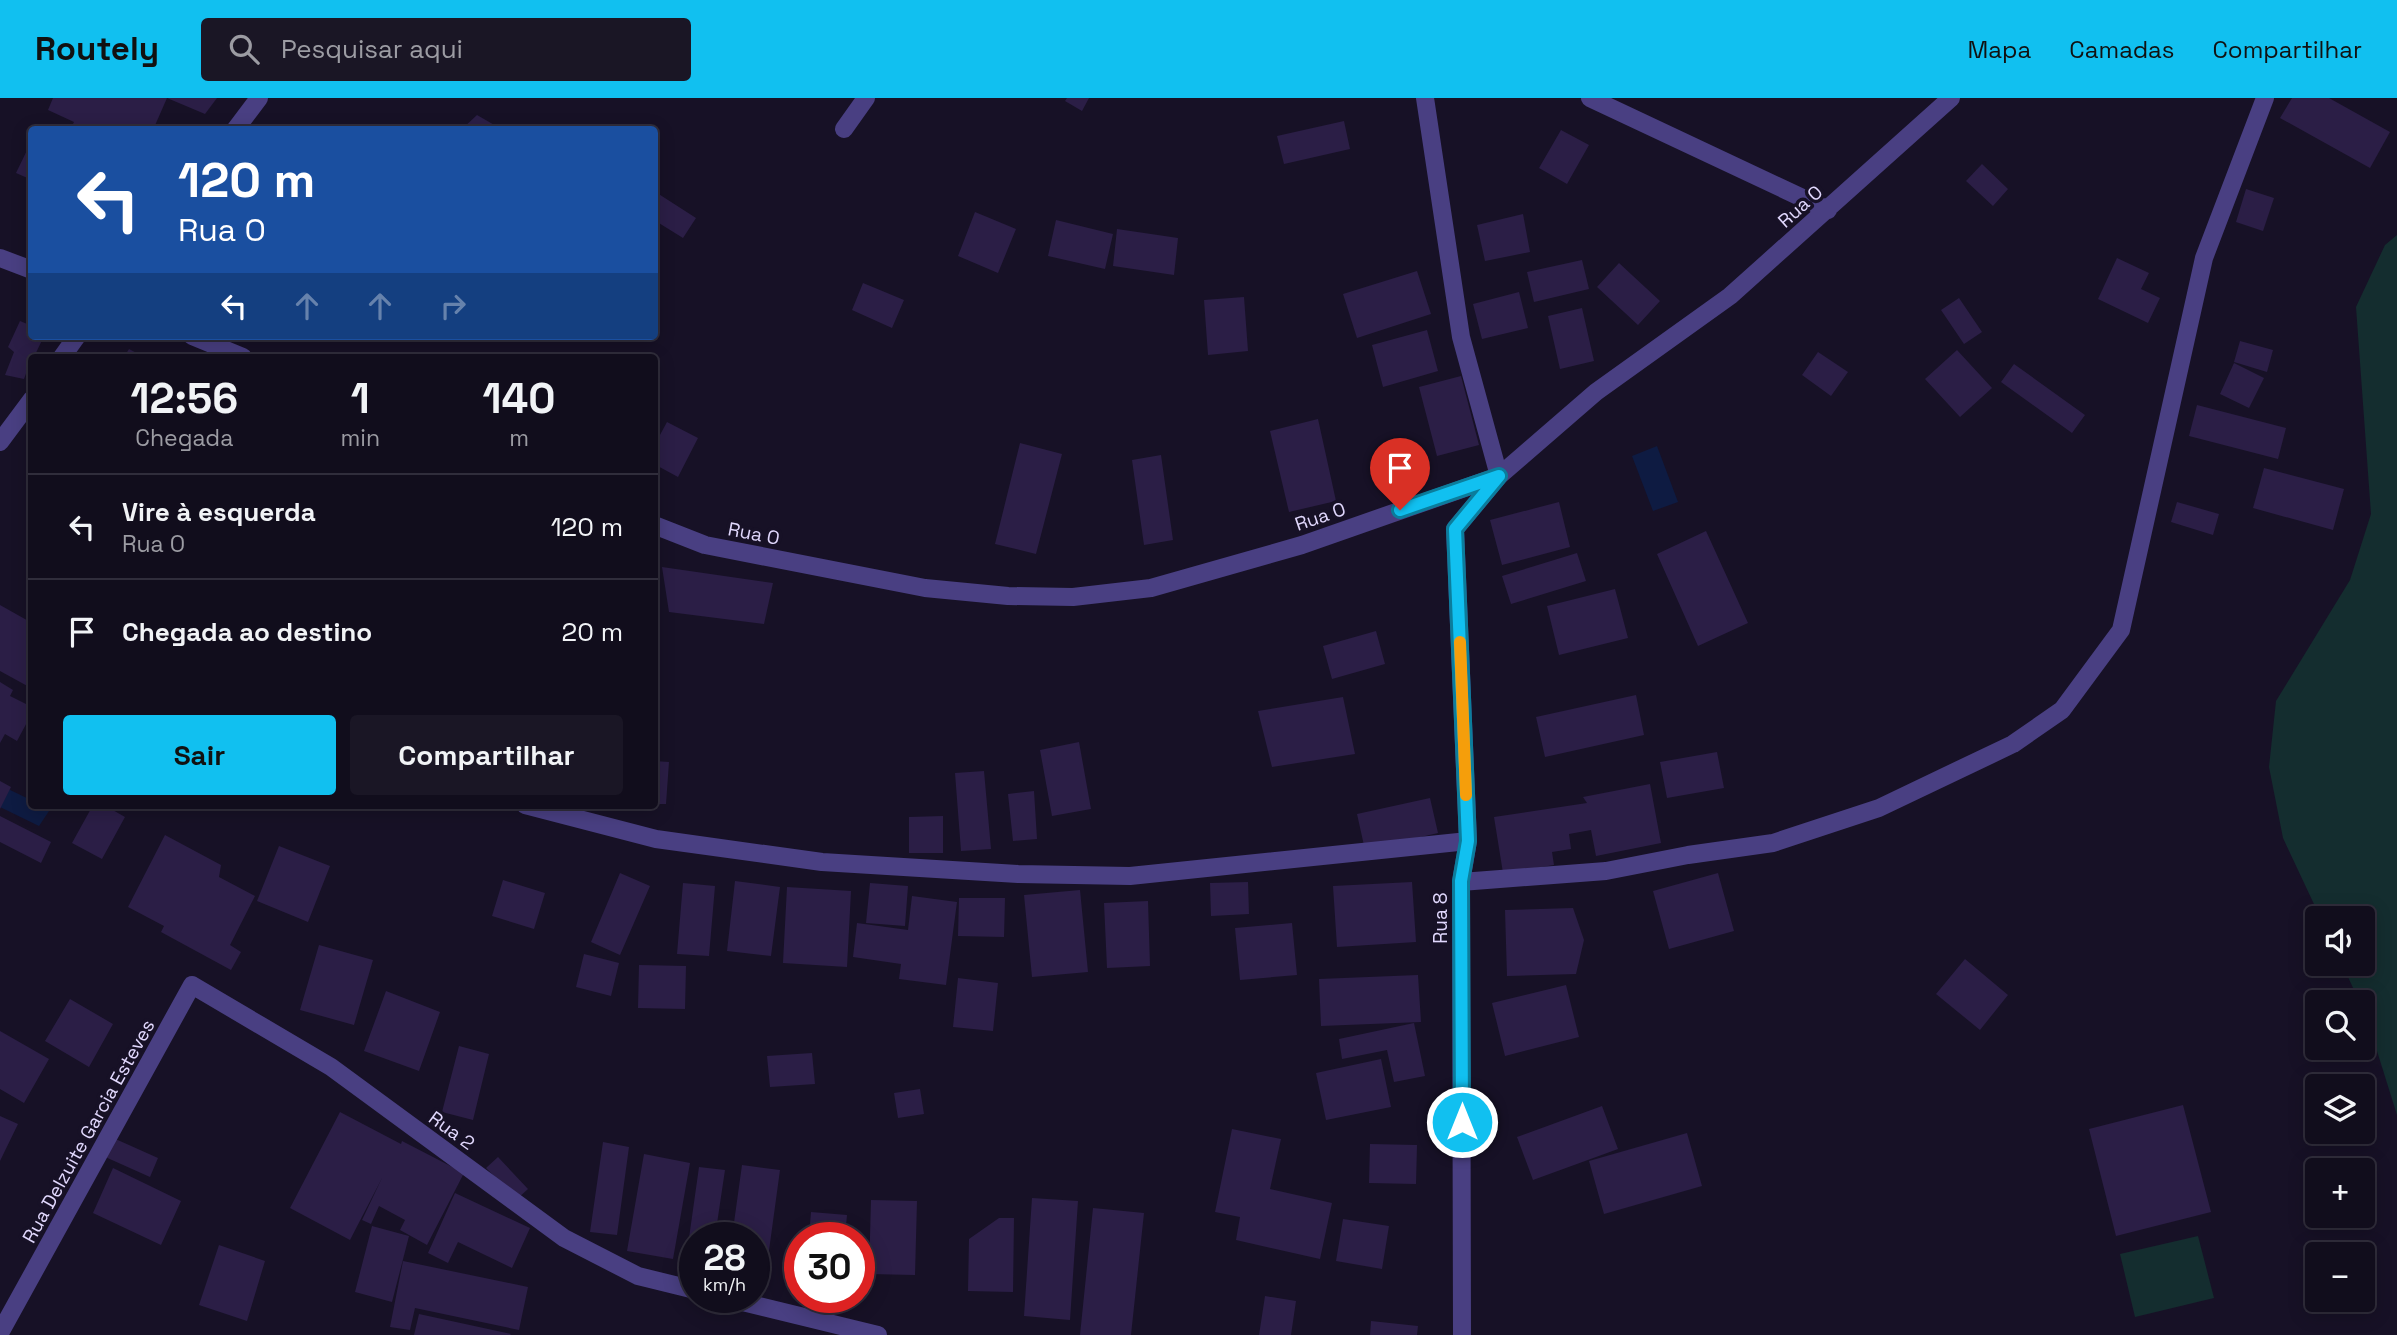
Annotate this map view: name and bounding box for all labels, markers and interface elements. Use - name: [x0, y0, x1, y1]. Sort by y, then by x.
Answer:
- search box: [201, 18, 691, 81]
- text: Routely: [35, 28, 159, 70]
- icon: search: [225, 30, 263, 68]
- text: Pesquisar aqui: [281, 32, 463, 66]
- text: Mapa: [1967, 34, 2031, 65]
- text: Camadas: [2069, 34, 2174, 65]
- text: Compartilhar: [2212, 34, 2362, 65]
- text: 120 m: [178, 149, 315, 211]
- icon: left: [63, 154, 154, 245]
- street label: Rua O: [1773, 180, 1828, 233]
- text: Rua O: [178, 210, 266, 250]
- icon: left: [215, 287, 253, 325]
- icon: ahead: [288, 287, 326, 325]
- icon: ahead: [361, 287, 399, 325]
- icon: right: [434, 287, 472, 325]
- text: 12:56: [130, 372, 238, 425]
- text: 1: [351, 372, 370, 425]
- text: 140: [483, 372, 556, 425]
- text: Chegada: [135, 423, 233, 453]
- text: min: [341, 423, 380, 453]
- text: m: [509, 423, 529, 453]
- pin: [1370, 438, 1430, 510]
- icon: arrive: [1381, 449, 1419, 487]
- text: Vire à esquerda: [122, 495, 316, 529]
- street label: Rua O: [1291, 496, 1349, 537]
- icon: left: [63, 508, 101, 546]
- text: 120 m: [551, 510, 623, 544]
- street label: Rua O: [726, 516, 782, 551]
- text: Rua O: [122, 529, 185, 559]
- icon: arrive: [63, 613, 101, 651]
- text: Chegada ao destino: [122, 615, 372, 649]
- text: 20 m: [562, 615, 623, 649]
- button: Sair: [63, 715, 336, 795]
- button: Compartilhar: [350, 715, 623, 795]
- street label: Rua 8: [1428, 892, 1453, 944]
- map controls: [2305, 906, 2375, 1312]
- button: sound: [2305, 906, 2375, 976]
- button: search: [2305, 990, 2375, 1060]
- street label: Rua Delzuite Garcia Esteves: [17, 1015, 160, 1247]
- button: layers: [2305, 1074, 2375, 1144]
- position arrow: [1425, 1085, 1499, 1159]
- street label: Rua 2: [424, 1105, 480, 1155]
- button: +: [2305, 1158, 2375, 1228]
- speed limit sign: 30: [784, 1222, 875, 1313]
- text: 28: [704, 1236, 745, 1280]
- button: −: [2305, 1242, 2375, 1312]
- text: km/h: [703, 1273, 746, 1296]

